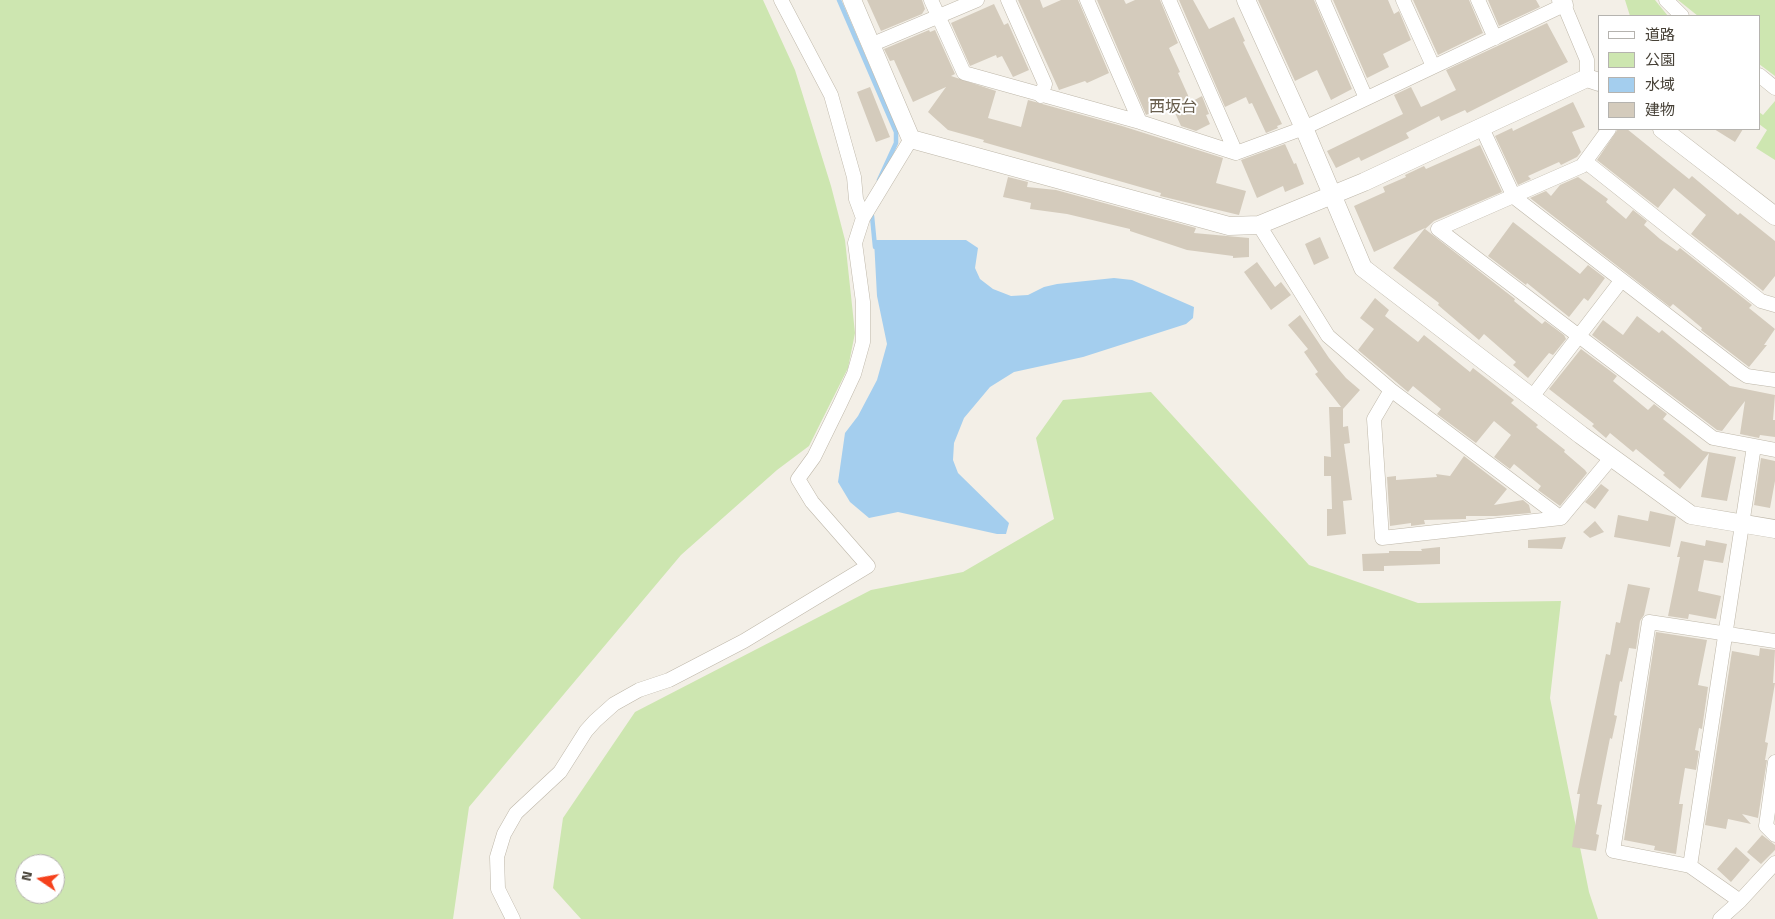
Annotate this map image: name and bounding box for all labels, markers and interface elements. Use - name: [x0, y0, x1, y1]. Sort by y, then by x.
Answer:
- legend: [1598, 15, 1760, 130]
- text: 道路: [1645, 23, 1675, 46]
- text: 公園: [1645, 48, 1675, 71]
- text: 水域: [1645, 73, 1675, 96]
- district label: 西坂台: [1149, 98, 1197, 118]
- text: 建物: [1645, 98, 1675, 121]
- north arrow: [15, 854, 65, 904]
- text: N: [15, 869, 37, 883]

